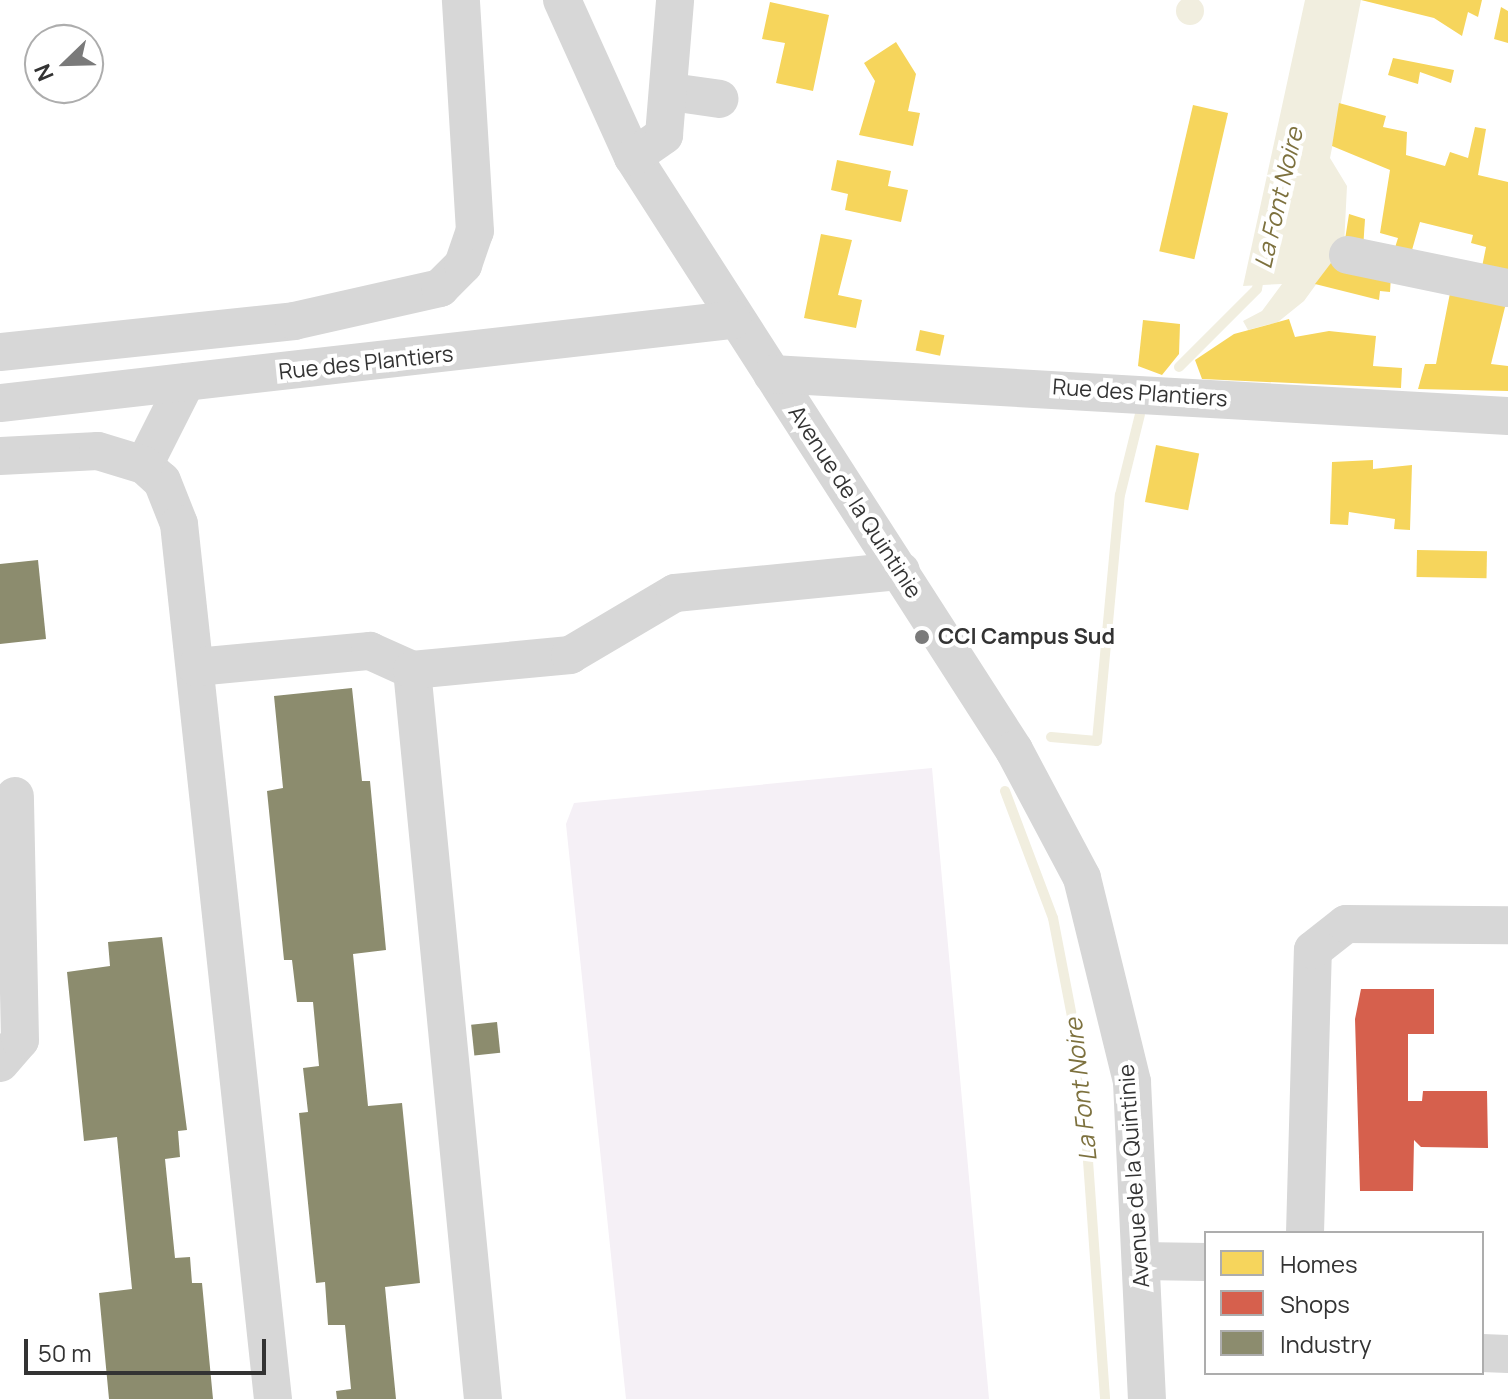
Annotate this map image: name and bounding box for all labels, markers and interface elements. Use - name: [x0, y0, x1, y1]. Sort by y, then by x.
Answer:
- north arrow: [24, 24, 104, 104]
- text: N: [27, 59, 61, 86]
- water label: La Font Noire: [1248, 125, 1308, 271]
- street label: Rue des Plantiers: [277, 341, 455, 385]
- street label: Rue des Plantiers: [1051, 374, 1229, 412]
- street label: Avenue de la Quintinie: [783, 401, 927, 603]
- place label: CCI Campus Sud: [938, 624, 1115, 650]
- marker: CCI Campus Sud: [913, 628, 931, 646]
- water label: La Font Noire: [1058, 1017, 1102, 1163]
- street label: Avenue de la Quintinie: [1113, 1063, 1155, 1289]
- legend: [1204, 1231, 1484, 1375]
- text: Homes: [1280, 1247, 1358, 1280]
- text: Shops: [1280, 1287, 1350, 1320]
- scale bar: [28, 1323, 270, 1373]
- text: Industry: [1280, 1327, 1372, 1360]
- text: 50 m: [38, 1336, 92, 1369]

